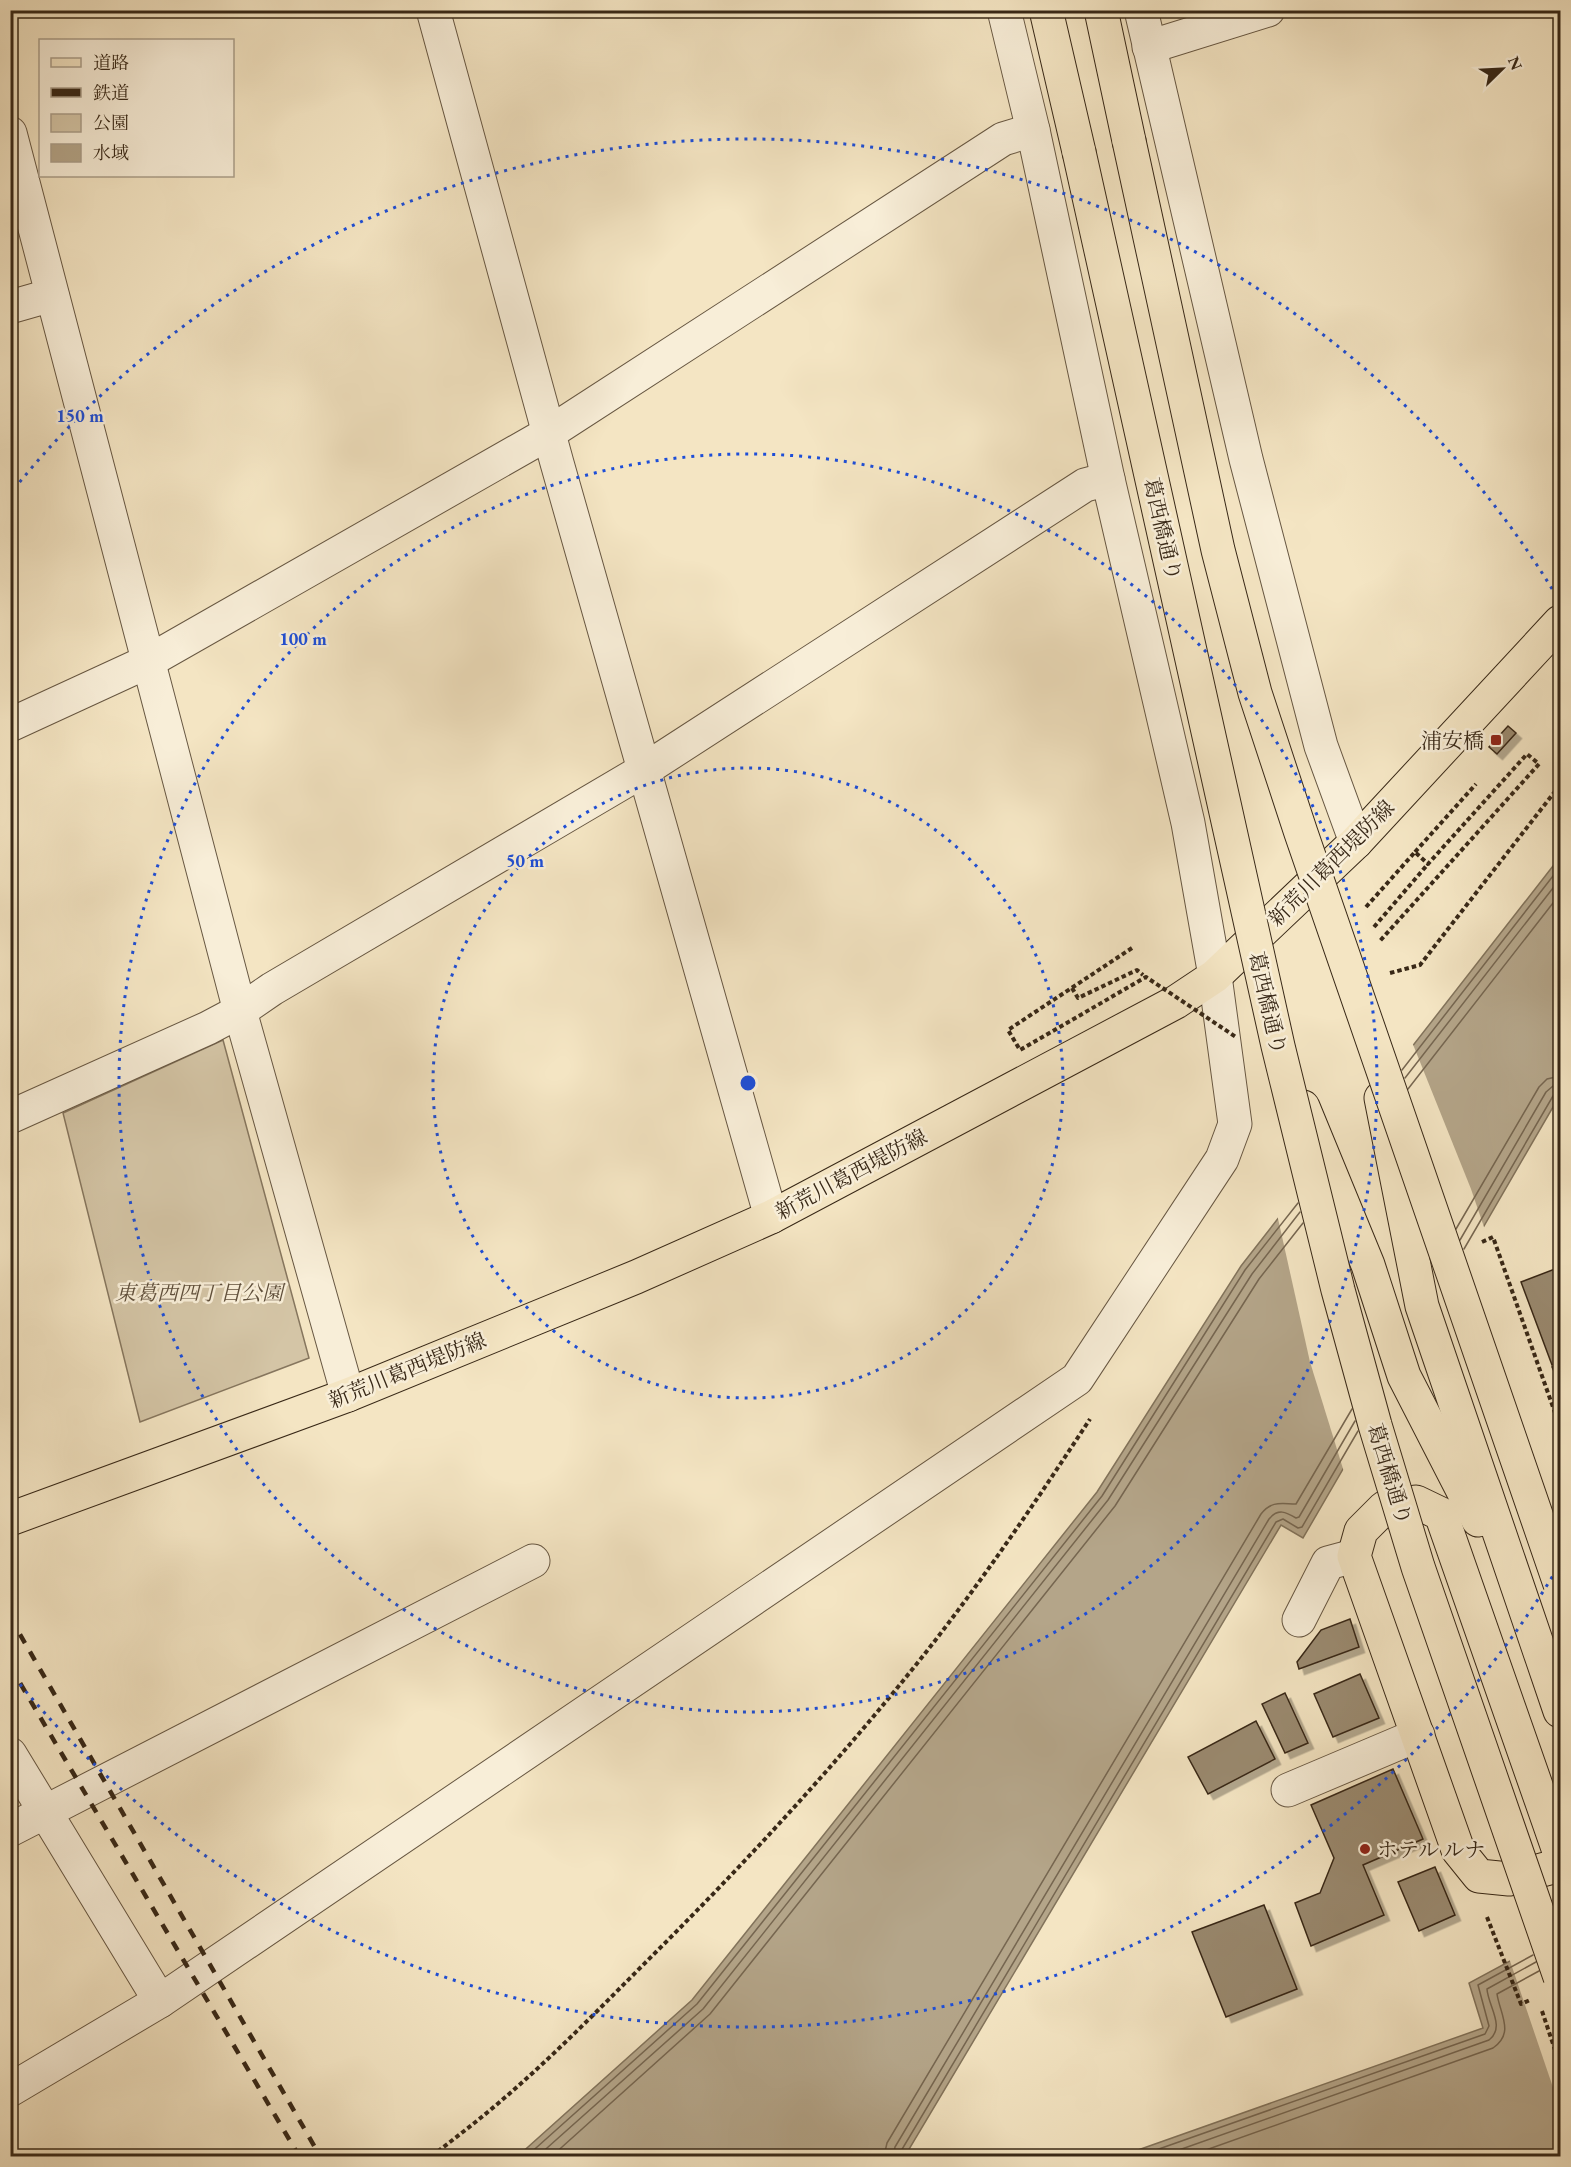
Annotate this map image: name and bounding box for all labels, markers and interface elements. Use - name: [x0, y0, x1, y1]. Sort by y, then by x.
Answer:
- legend: [39, 39, 234, 177]
- north arrow: [1472, 39, 1532, 99]
- text: 道路: [93, 51, 129, 74]
- text: N: [1503, 53, 1527, 73]
- text: 鉄道: [93, 81, 129, 104]
- text: 公園: [93, 111, 129, 134]
- text: 水域: [93, 141, 129, 164]
- text: 150 m: [56, 404, 104, 427]
- street label: 葛西橋通り: [1138, 475, 1188, 583]
- text: 100 m: [279, 627, 327, 650]
- place label: 浦安橋: [1421, 727, 1484, 754]
- marker: 浦安橋: [1489, 733, 1503, 747]
- street label: 新荒川葛西堤防線: [1262, 794, 1400, 932]
- text: 50 m: [506, 849, 544, 872]
- street label: 葛西橋通り: [1243, 949, 1293, 1057]
- centre of rings: [738, 1073, 758, 1093]
- street label: 新荒川葛西堤防線: [770, 1123, 932, 1225]
- park label: 東葛西四丁目公園: [115, 1279, 286, 1306]
- street label: 新荒川葛西堤防線: [324, 1326, 490, 1414]
- street label: 葛西橋通り: [1362, 1420, 1418, 1528]
- place label: ホテル ルナ: [1377, 1836, 1485, 1863]
- marker: ホテル ルナ: [1358, 1842, 1372, 1856]

